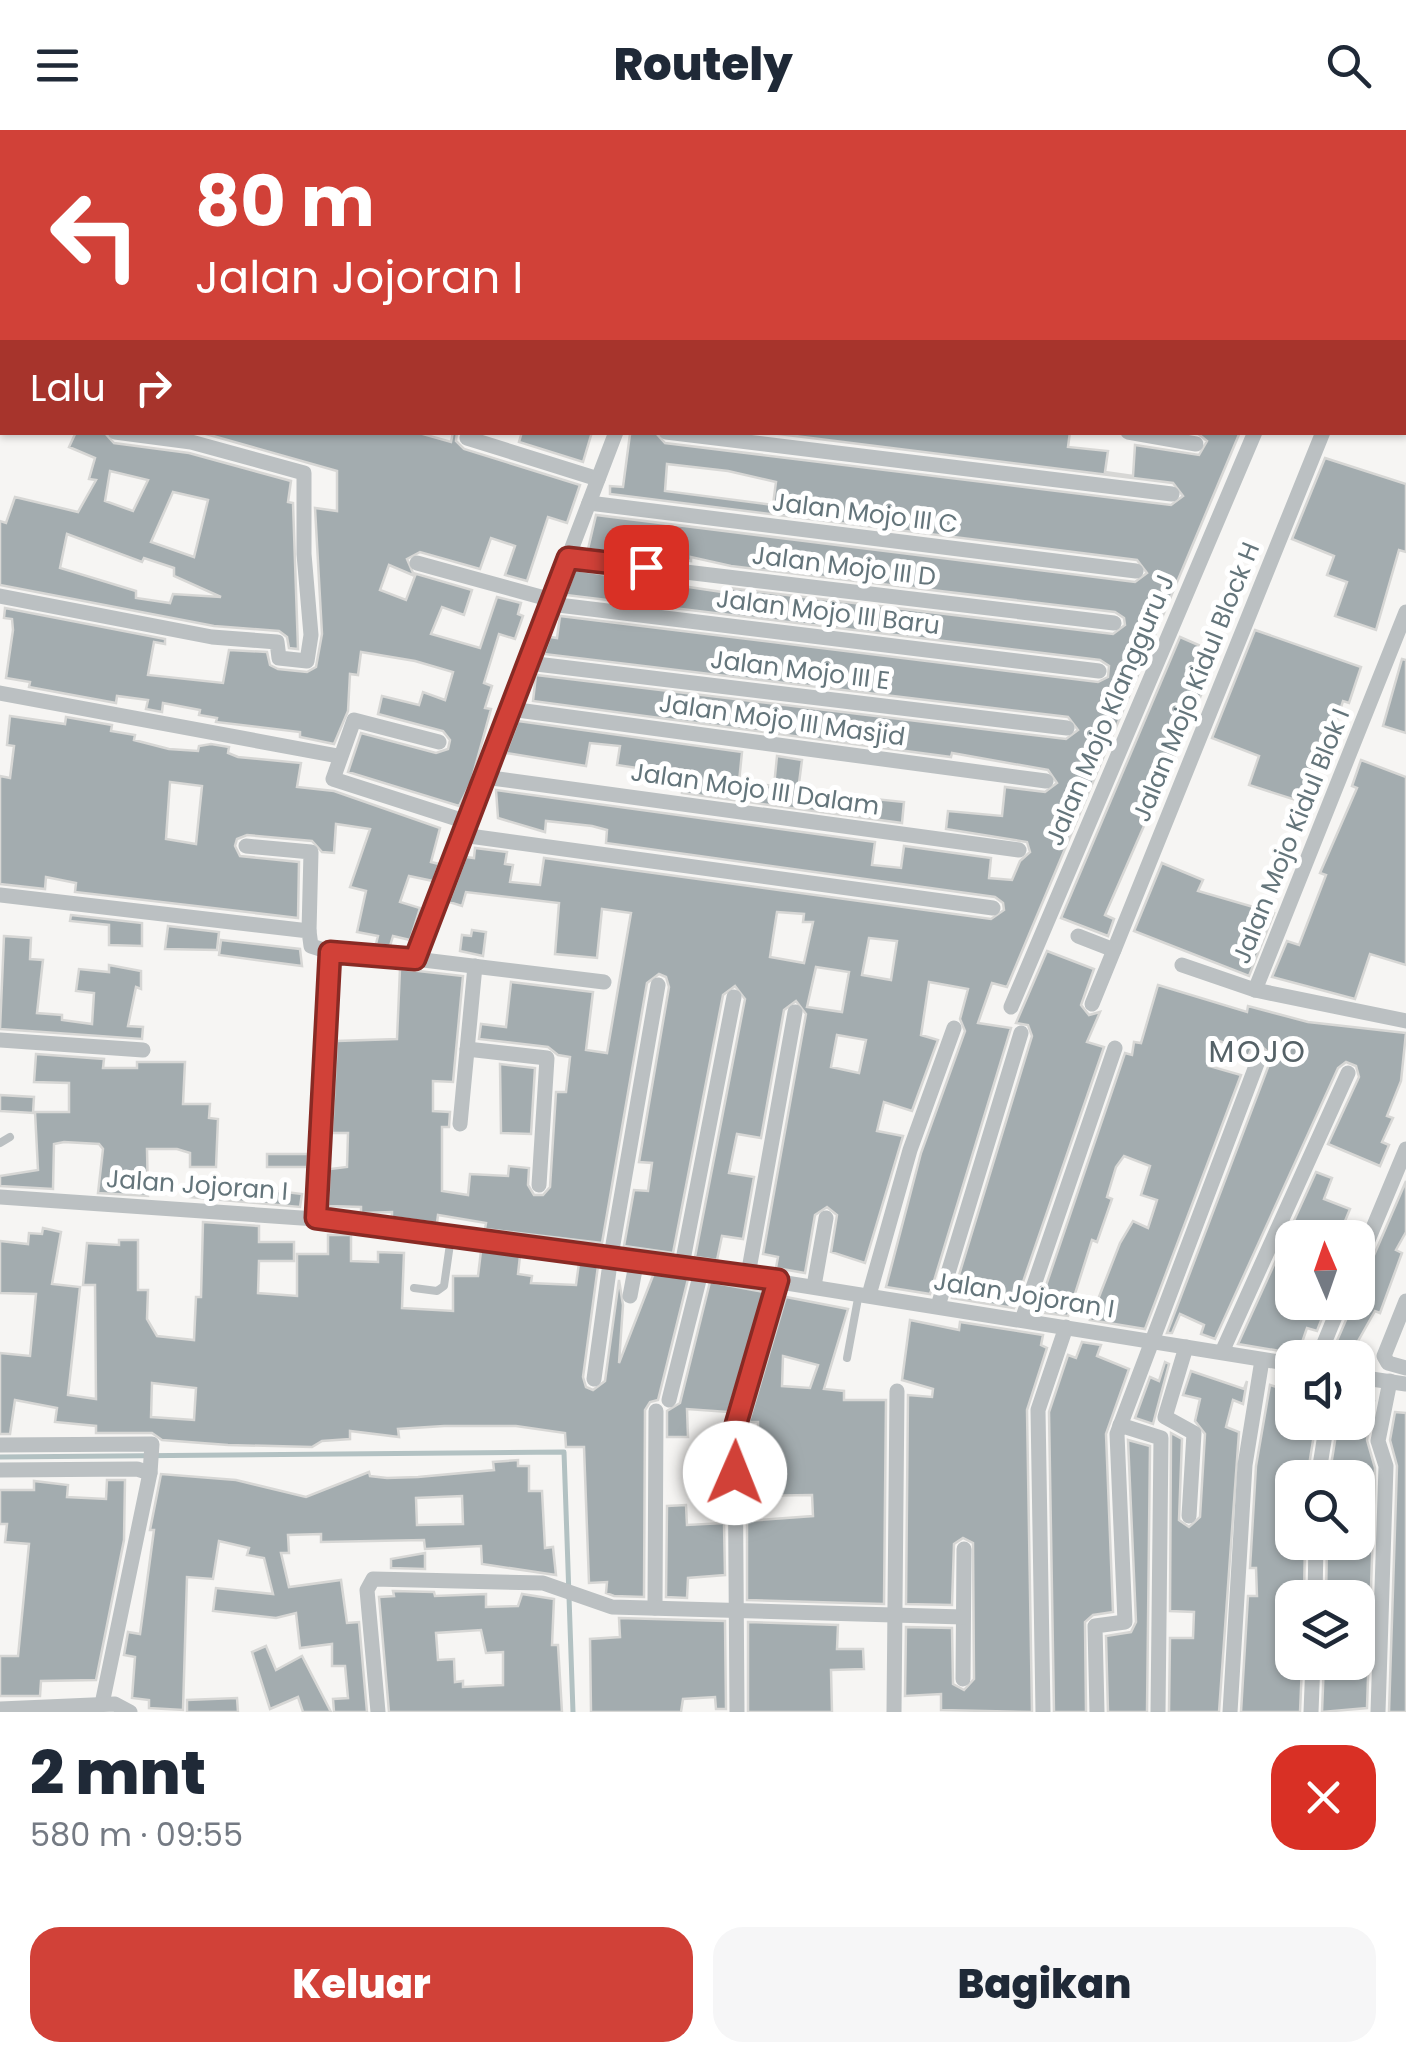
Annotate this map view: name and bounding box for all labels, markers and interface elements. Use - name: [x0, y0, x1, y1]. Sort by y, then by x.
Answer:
- text: Routely: [613, 33, 793, 96]
- icon: menu: [30, 38, 85, 93]
- icon: search: [1321, 38, 1376, 93]
- text: 80 m: [195, 152, 375, 251]
- icon: left: [30, 170, 160, 300]
- text: Jalan Jojoran I: [195, 246, 523, 309]
- icon: right: [126, 360, 181, 415]
- text: Lalu: [30, 361, 106, 414]
- street label: Jalan Mojo III C: [770, 484, 960, 542]
- pin: [604, 525, 689, 610]
- street label: Jalan Mojo III D: [750, 537, 938, 595]
- street label: Jalan Mojo Kidul Block H: [1124, 537, 1268, 827]
- icon: arrive: [619, 540, 674, 595]
- street label: Jalan Mojo Klangguru J: [1037, 569, 1183, 851]
- street label: Jalan Mojo III Baru: [714, 581, 942, 643]
- street label: Jalan Mojo III E: [708, 642, 892, 698]
- street label: Jalan Mojo III Masjid: [657, 685, 907, 755]
- street label: Jalan Mojo Kidul Blok I: [1224, 703, 1358, 969]
- street label: Jalan Mojo III Dalam: [628, 754, 882, 824]
- district label: MOJO: [1209, 1030, 1307, 1073]
- street label: Jalan Jojoran I: [105, 1161, 289, 1209]
- north arrow: [1275, 1220, 1375, 1320]
- map controls: [1275, 1220, 1375, 1680]
- street label: Jalan Jojoran I: [931, 1263, 1117, 1327]
- button: sound: [1275, 1340, 1375, 1440]
- position arrow: [683, 1421, 787, 1525]
- button: search: [1275, 1460, 1375, 1560]
- button: layers: [1275, 1580, 1375, 1680]
- text: 2 mnt: [30, 1731, 206, 1815]
- button: close: [1271, 1745, 1376, 1850]
- text: 580 m · 09:55: [30, 1812, 243, 1857]
- button: Keluar: [30, 1927, 693, 2042]
- button: Bagikan: [713, 1927, 1376, 2042]

